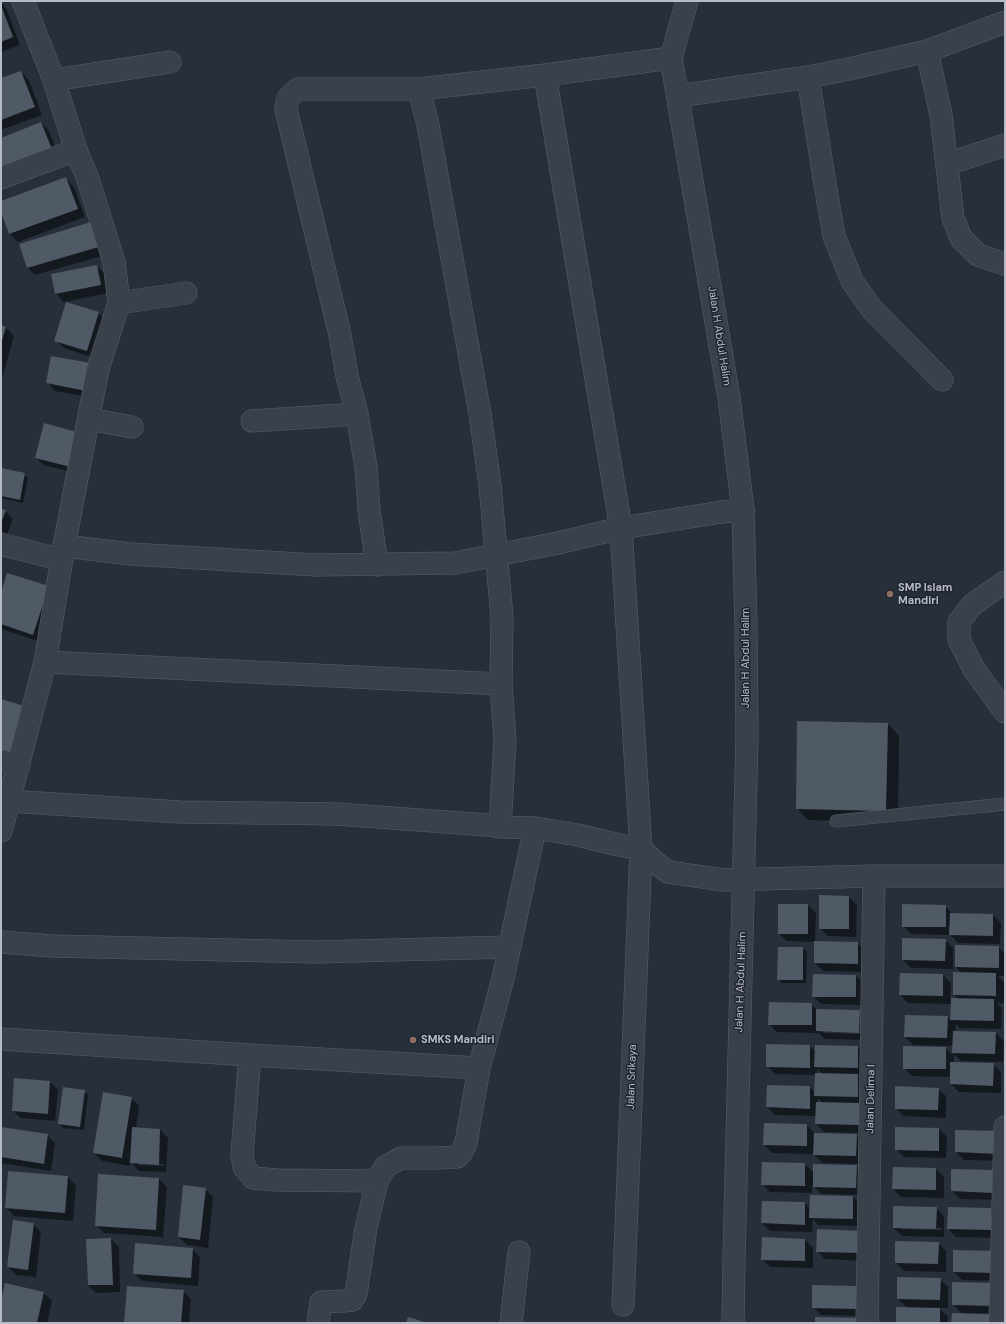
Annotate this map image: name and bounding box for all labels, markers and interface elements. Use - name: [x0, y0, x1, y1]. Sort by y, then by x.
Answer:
- street label: Jalan H Abdul Halim: [705, 285, 733, 387]
- place label: SMP Islam Mandiri: [898, 581, 952, 607]
- marker: SMP Islam Mandiri: [885, 589, 895, 599]
- street label: Jalan H Abdul Halim: [739, 608, 753, 708]
- street label: Jalan H Abdul Halim: [733, 931, 749, 1033]
- place label: SMKS Mandiri: [421, 1033, 495, 1047]
- marker: SMKS Mandiri: [408, 1035, 418, 1045]
- street label: Jalan Srikaya: [624, 1044, 640, 1110]
- street label: Jalan Delima I: [864, 1064, 878, 1134]

